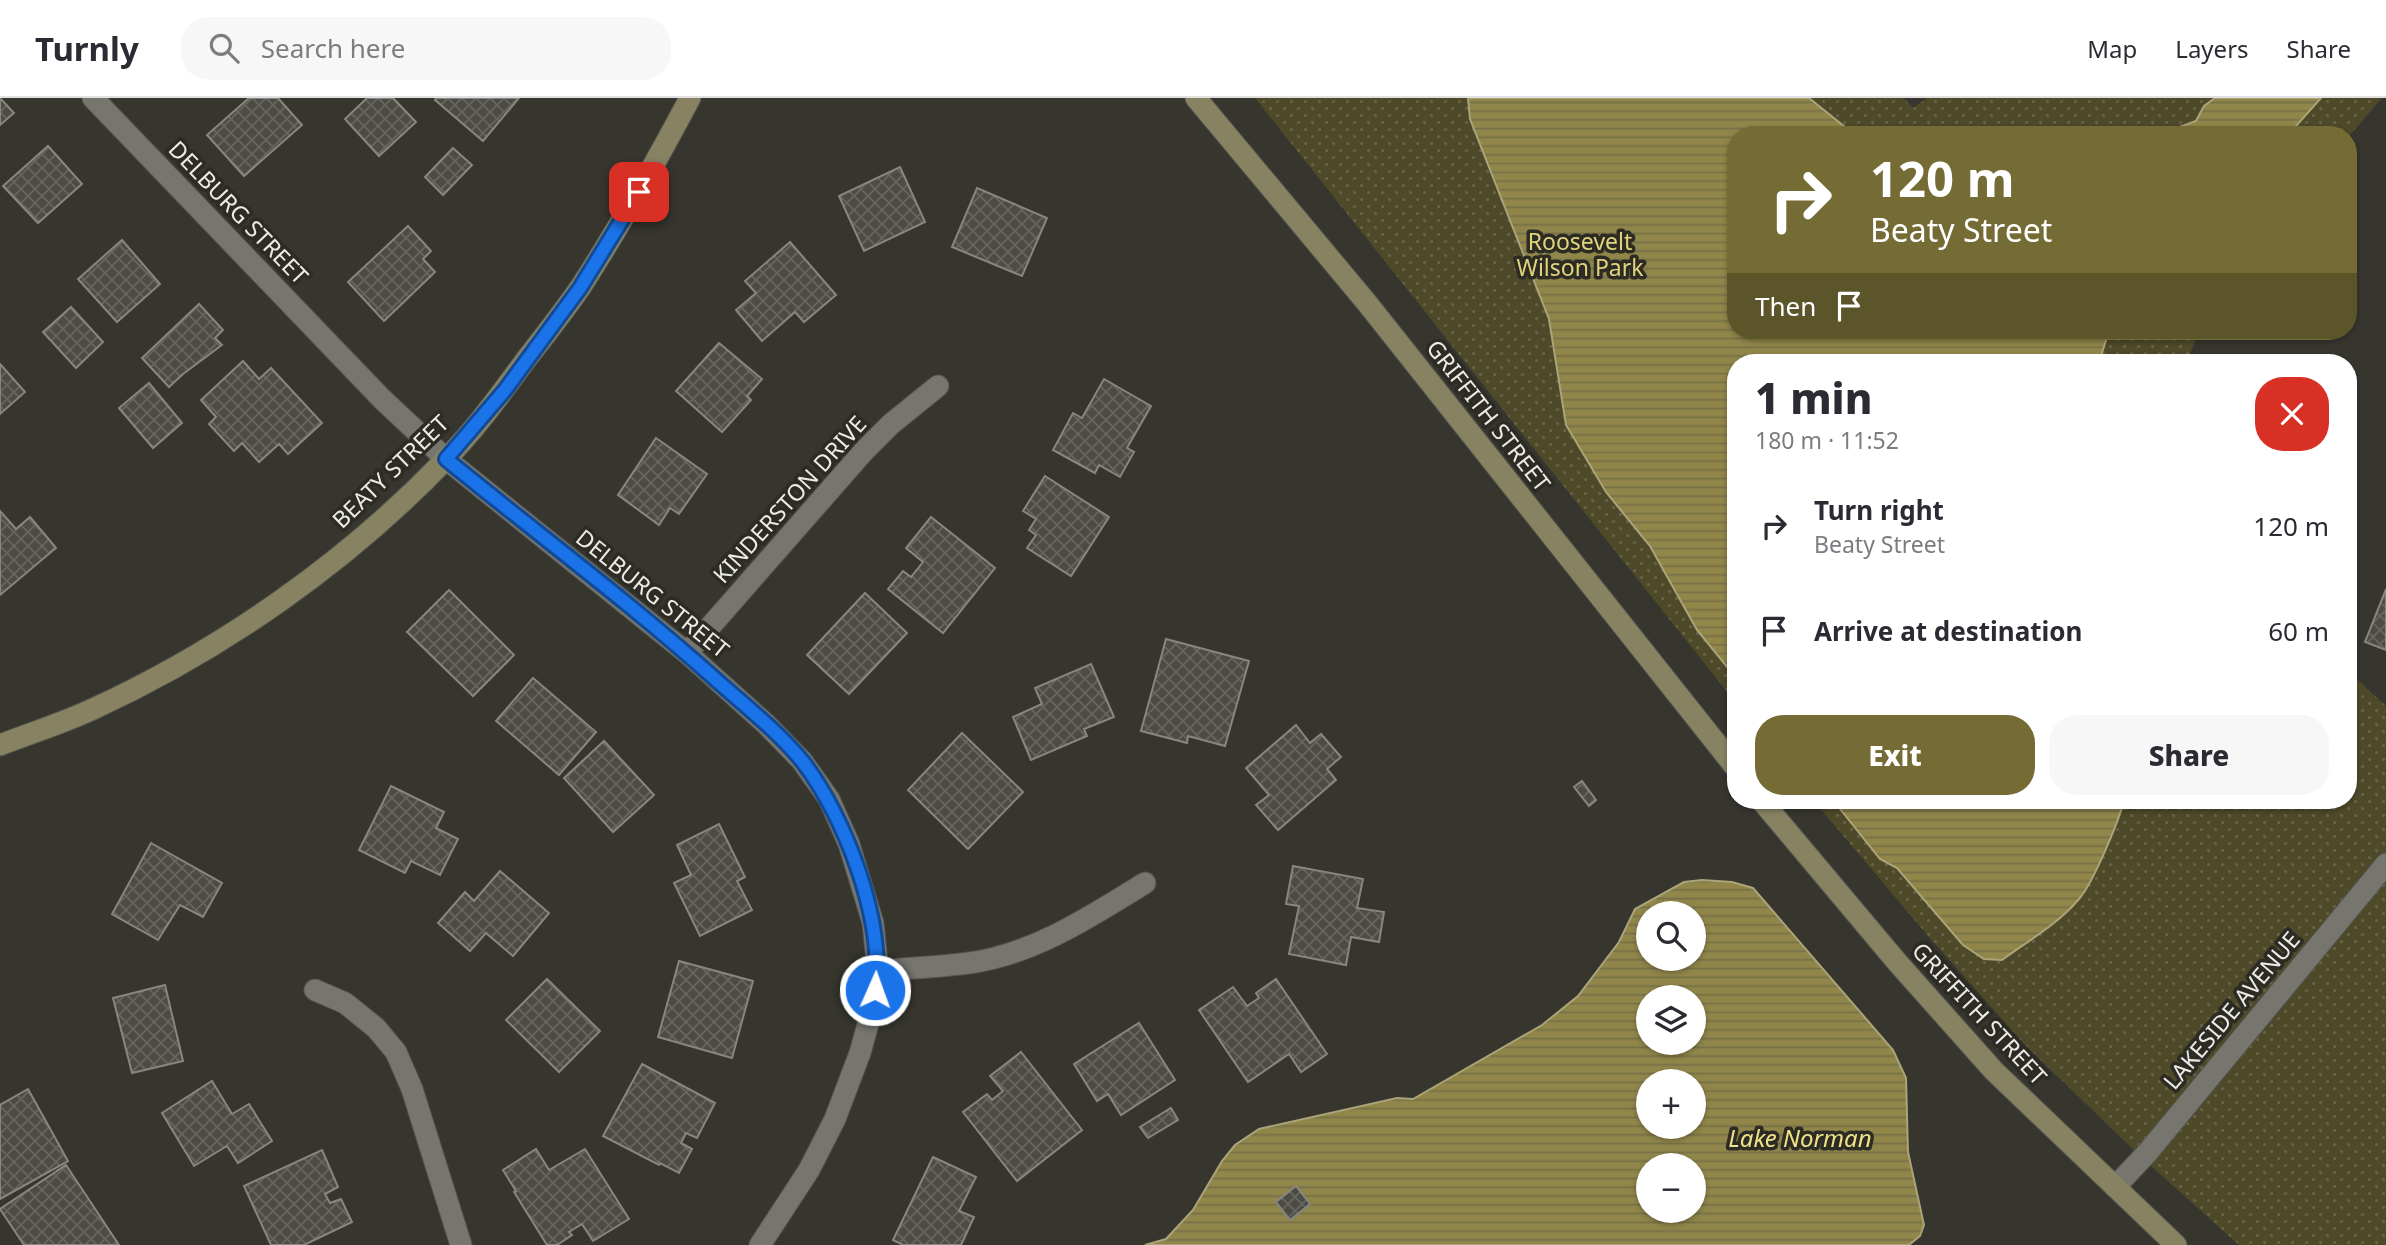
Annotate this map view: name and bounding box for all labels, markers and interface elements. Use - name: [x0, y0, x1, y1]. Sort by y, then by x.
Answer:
- search box: [181, 17, 671, 80]
- text: Turnly: [35, 26, 139, 71]
- icon: search: [205, 29, 243, 67]
- text: Search here: [261, 30, 405, 66]
- text: Map: [2087, 32, 2137, 65]
- text: Layers: [2175, 32, 2249, 65]
- text: Share: [2287, 32, 2351, 65]
- street label: DELBURG STREET: [162, 133, 316, 291]
- text: 120 m: [1870, 145, 2015, 211]
- icon: right: [1755, 154, 1846, 245]
- pin: [609, 162, 669, 222]
- icon: arrive: [620, 173, 658, 211]
- text: Beaty Street: [1870, 208, 2052, 251]
- park label: Roosevelt Wilson Park: [1517, 225, 1644, 283]
- icon: arrive: [1830, 287, 1868, 325]
- text: Then: [1755, 288, 1816, 324]
- street label: GRIFFITH STREET: [1420, 332, 1559, 498]
- text: 1 min: [1755, 369, 1872, 426]
- button: close: [2255, 377, 2329, 451]
- street label: BEATY STREET: [325, 407, 455, 535]
- street label: KINDERSTON DRIVE: [705, 408, 873, 590]
- text: 180 m · 11:52: [1755, 424, 1899, 456]
- text: Turn right: [1814, 492, 1944, 528]
- icon: right: [1755, 507, 1793, 545]
- text: 120 m: [2253, 508, 2329, 544]
- street label: DELBURG STREET: [570, 521, 736, 665]
- text: Beaty Street: [1814, 528, 1945, 560]
- icon: arrive: [1755, 612, 1793, 650]
- text: Arrive at destination: [1814, 613, 2083, 649]
- text: 60 m: [2268, 613, 2329, 649]
- button: Exit: [1755, 715, 2035, 795]
- button: Share: [2049, 715, 2329, 795]
- map controls: [1636, 901, 1706, 1223]
- button: search: [1636, 901, 1706, 971]
- street label: LAKESIDE AVENUE: [2155, 924, 2307, 1096]
- street label: GRIFFITH STREET: [1905, 935, 2055, 1092]
- position arrow: [838, 953, 912, 1027]
- button: layers: [1636, 985, 1706, 1055]
- button: +: [1636, 1069, 1706, 1139]
- water label: Lake Norman: [1728, 1121, 1872, 1154]
- button: −: [1636, 1153, 1706, 1223]

